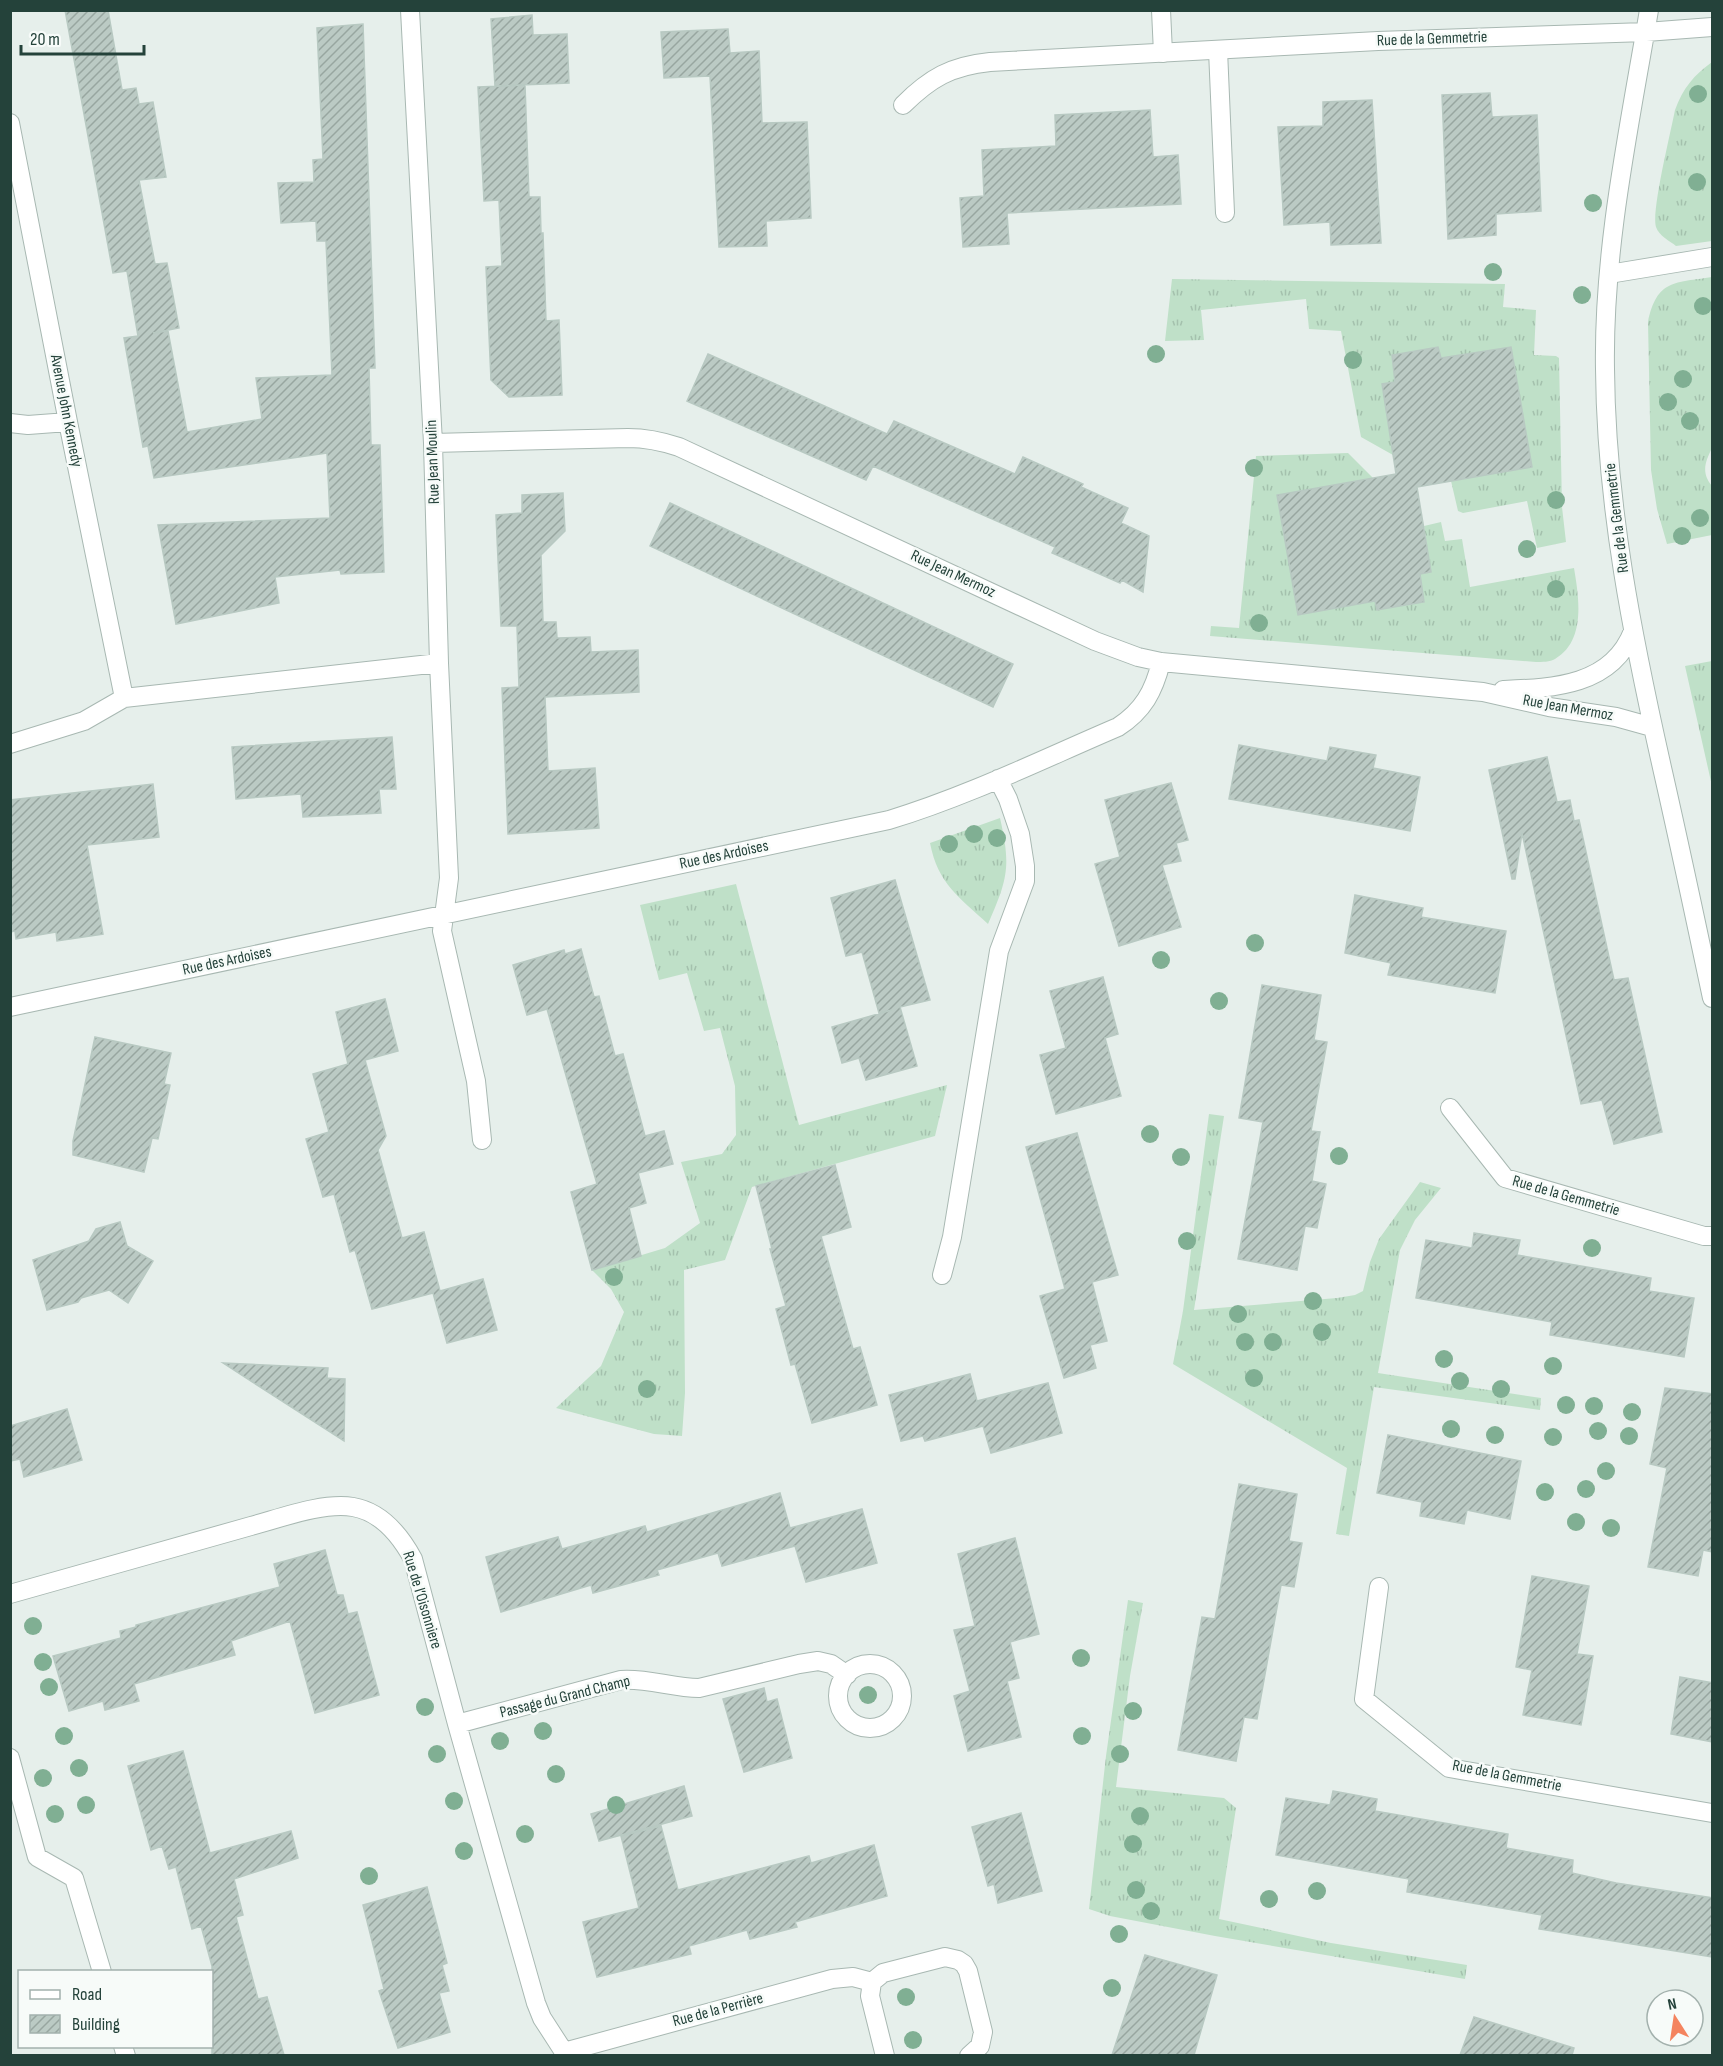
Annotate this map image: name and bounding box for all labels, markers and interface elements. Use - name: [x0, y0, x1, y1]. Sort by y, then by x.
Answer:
- scale bar: [21, 18, 144, 56]
- street label: Rue de la Gemmetrie: [1376, 28, 1488, 50]
- text: 20 m: [30, 29, 60, 50]
- street label: Avenue John Kennedy: [46, 352, 86, 469]
- street label: Rue Jean Moulin: [422, 420, 444, 504]
- street label: Rue de la Gemmetrie: [1601, 462, 1633, 574]
- street label: Rue Jean Mermoz: [908, 546, 999, 602]
- street label: Rue Jean Mermoz: [1521, 691, 1615, 725]
- street label: Rue des Ardoises: [678, 836, 770, 874]
- street label: Rue des Ardoises: [181, 942, 273, 980]
- street label: Rue de la Gemmetrie: [1510, 1172, 1622, 1220]
- street label: Rue de l’Oisonniere: [398, 1549, 446, 1651]
- street label: Passage du Grand Champ: [498, 1672, 632, 1722]
- street label: Rue de la Gemmetrie: [1451, 1756, 1563, 1796]
- legend: [18, 1970, 213, 2048]
- text: Road: [72, 1984, 102, 2005]
- north arrow: [1645, 1988, 1705, 2048]
- street label: Rue de la Perrière: [671, 1989, 765, 2031]
- text: N: [1666, 1995, 1678, 2015]
- text: Building: [72, 2014, 120, 2035]

